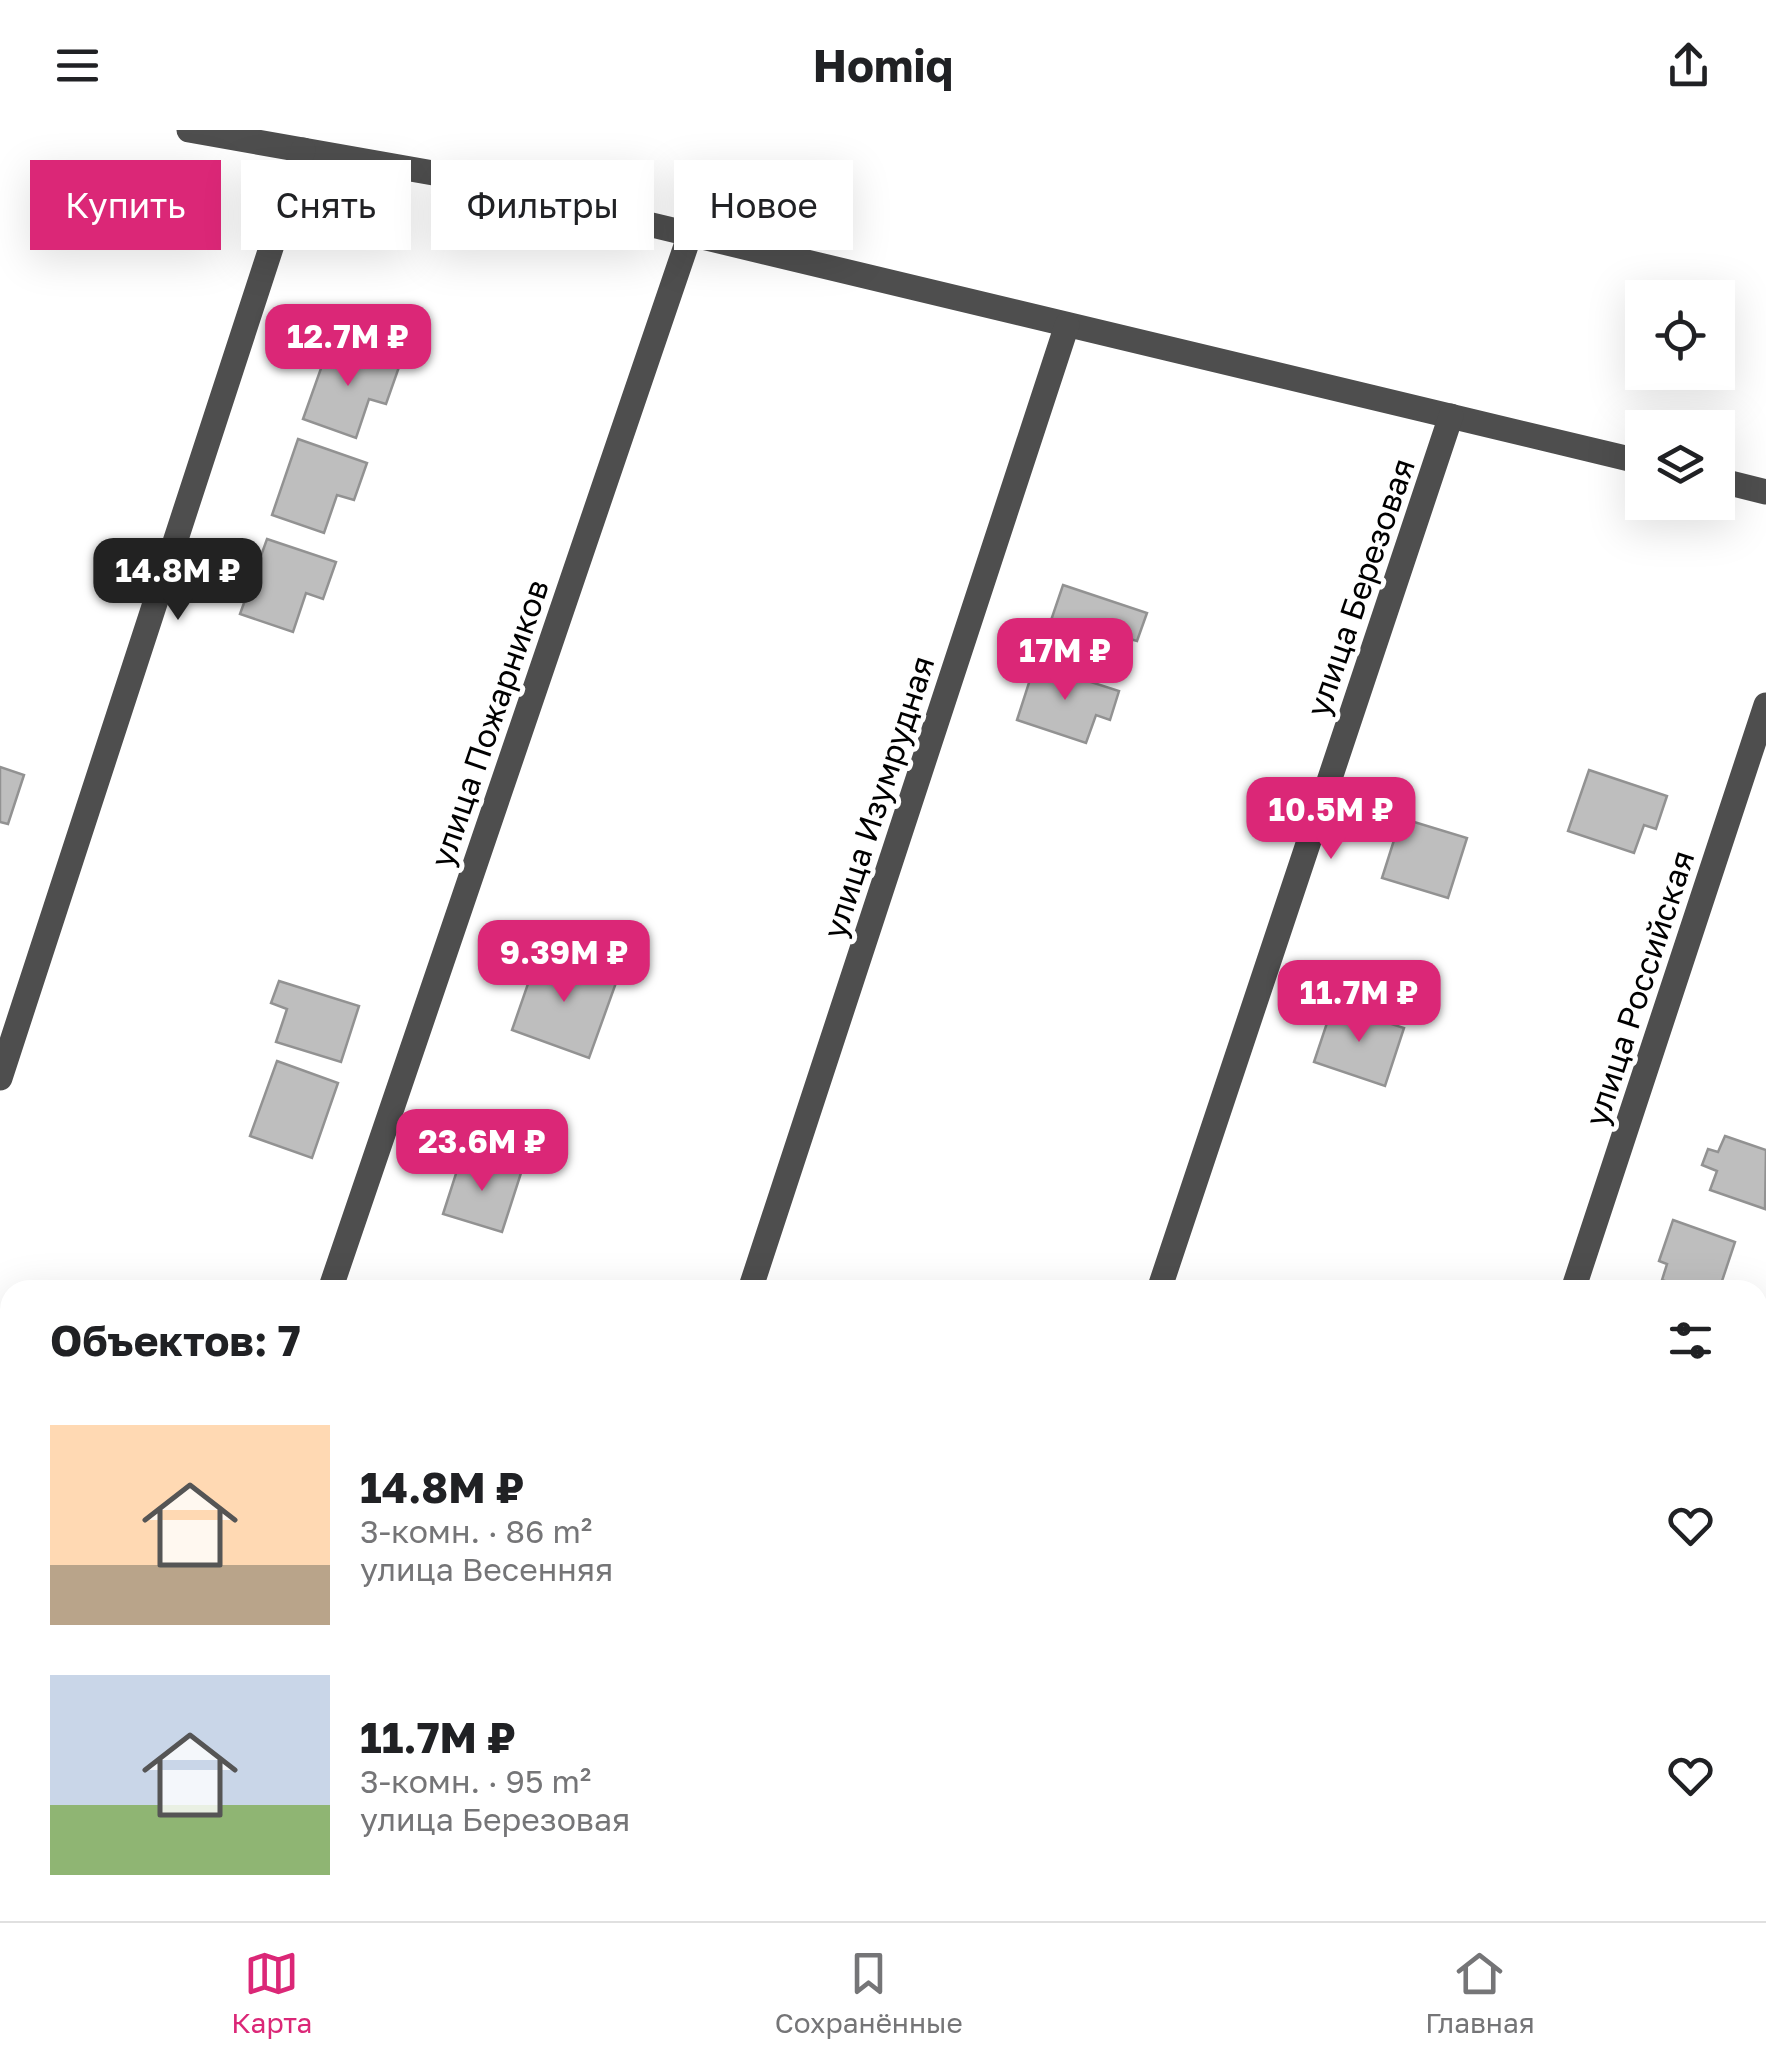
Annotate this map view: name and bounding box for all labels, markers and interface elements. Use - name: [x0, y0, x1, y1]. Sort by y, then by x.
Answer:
- icon: menu: [50, 38, 105, 93]
- text: Homiq: [813, 38, 953, 92]
- icon: share: [1661, 38, 1716, 93]
- chip: Купить: [30, 160, 221, 250]
- chip: Снять: [241, 160, 411, 250]
- chip: Фильтры: [431, 160, 654, 250]
- chip: Новое: [674, 160, 853, 250]
- map controls: [1625, 280, 1735, 520]
- button: locate: [1625, 280, 1735, 390]
- pin: 12.7M ₽: [256, 304, 440, 389]
- text: 12.7M ₽: [287, 317, 409, 355]
- button: layers: [1625, 410, 1735, 520]
- street label: улица Березовая: [1298, 453, 1422, 721]
- pin: 14.8M ₽: [86, 538, 270, 623]
- text: 14.8M ₽: [115, 551, 241, 589]
- street label: улица Пожарников: [422, 574, 556, 872]
- pin: 17M ₽: [995, 618, 1135, 703]
- text: 17M ₽: [1019, 631, 1111, 669]
- street label: улица Изумрудная: [814, 651, 942, 943]
- pin: 10.5M ₽: [1239, 777, 1423, 862]
- text: 10.5M ₽: [1268, 790, 1394, 828]
- street label: улица Российская: [1577, 845, 1701, 1131]
- pin: 9.39M ₽: [472, 920, 656, 1005]
- text: 9.39M ₽: [500, 933, 628, 971]
- pin: 11.7M ₽: [1267, 960, 1451, 1045]
- text: 11.7M ₽: [1300, 973, 1418, 1011]
- pin: 23.6M ₽: [390, 1109, 574, 1194]
- text: 23.6M ₽: [418, 1122, 546, 1160]
- icon: filters: [1663, 1313, 1718, 1368]
- text: Объектов: 7: [50, 1315, 301, 1365]
- text: 14.8M ₽: [360, 1462, 524, 1512]
- icon: home: [130, 1465, 250, 1585]
- icon: heart: [1663, 1498, 1718, 1553]
- text: 3-комн. · 86 m²: [360, 1512, 592, 1550]
- text: улица Весенняя: [360, 1550, 613, 1588]
- text: 11.7M ₽: [360, 1712, 516, 1762]
- icon: home: [130, 1715, 250, 1835]
- icon: heart: [1663, 1748, 1718, 1803]
- text: 3-комн. · 95 m²: [360, 1762, 591, 1800]
- text: улица Березовая: [360, 1800, 630, 1838]
- tab: Карта: [231, 1946, 312, 2039]
- tab: Сохранённые: [775, 1946, 963, 2039]
- tab: Главная: [1425, 1946, 1535, 2039]

